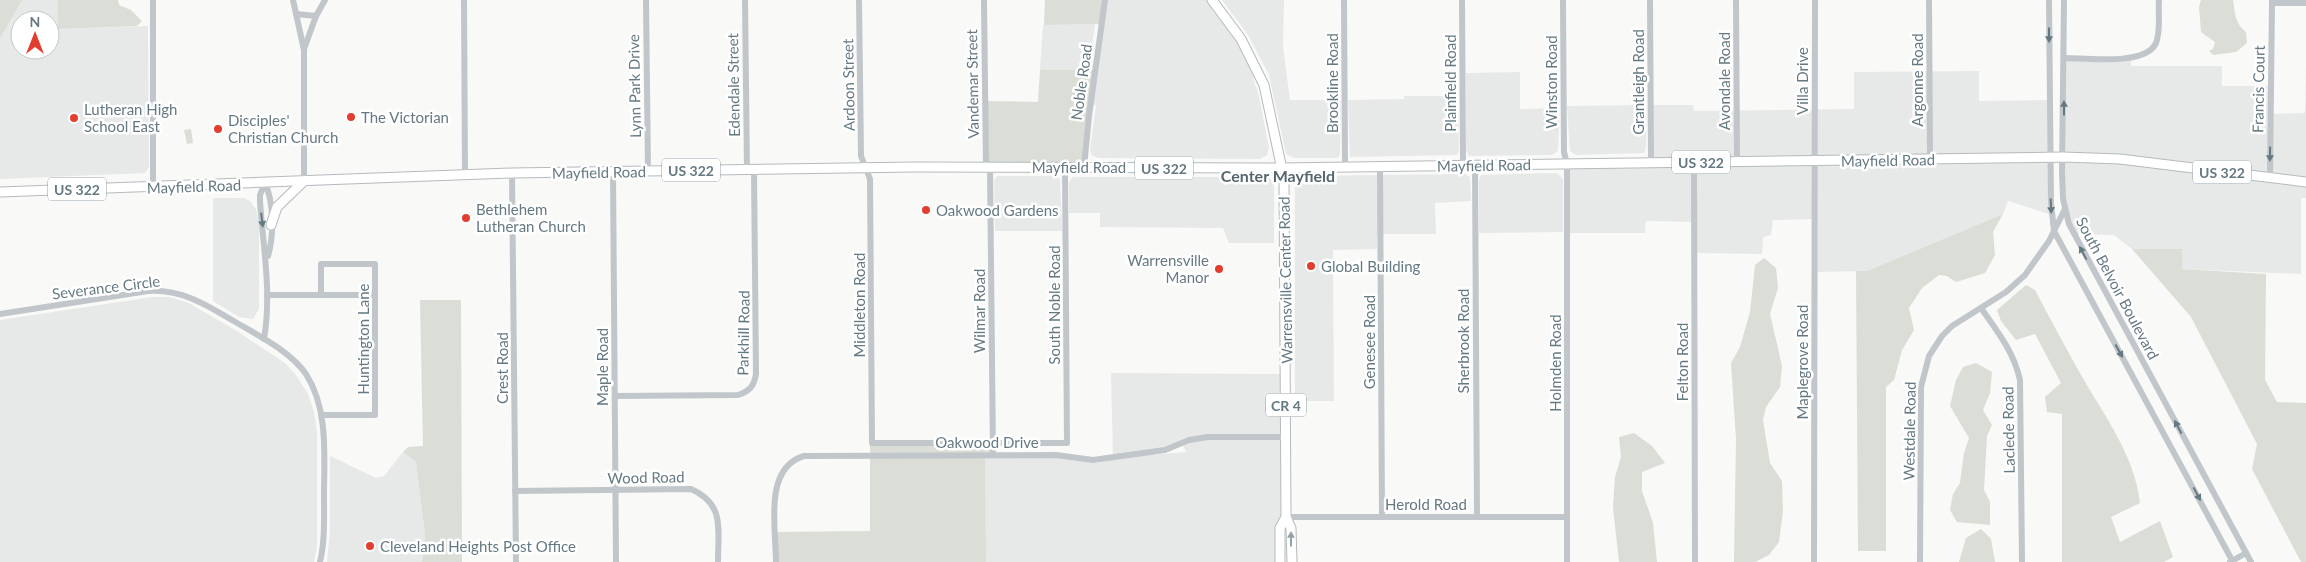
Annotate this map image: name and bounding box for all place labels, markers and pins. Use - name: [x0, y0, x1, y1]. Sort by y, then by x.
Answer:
- place label: Lutheran High School East: [84, 100, 177, 135]
- place label: The Victorian: [361, 108, 449, 126]
- place label: Disciples' Christian Church: [228, 111, 338, 146]
- marker: The Victorian: [345, 111, 357, 123]
- marker: Lutheran High School East: [68, 112, 80, 124]
- marker: Disciples' Christian Church: [212, 123, 224, 135]
- place label: Bethlehem Lutheran Church: [476, 200, 586, 235]
- place label: Oakwood Gardens: [936, 201, 1059, 219]
- marker: Oakwood Gardens: [920, 204, 932, 216]
- marker: Bethlehem Lutheran Church: [460, 212, 472, 224]
- place label: Warrensville Manor: [1127, 251, 1210, 286]
- place label: Global Building: [1321, 257, 1421, 275]
- marker: Global Building: [1305, 260, 1317, 272]
- marker: Warrensville Manor: [1213, 263, 1225, 275]
- place label: Cleveland Heights Post Office: [380, 537, 576, 555]
- marker: Cleveland Heights Post Office: [364, 540, 376, 552]

